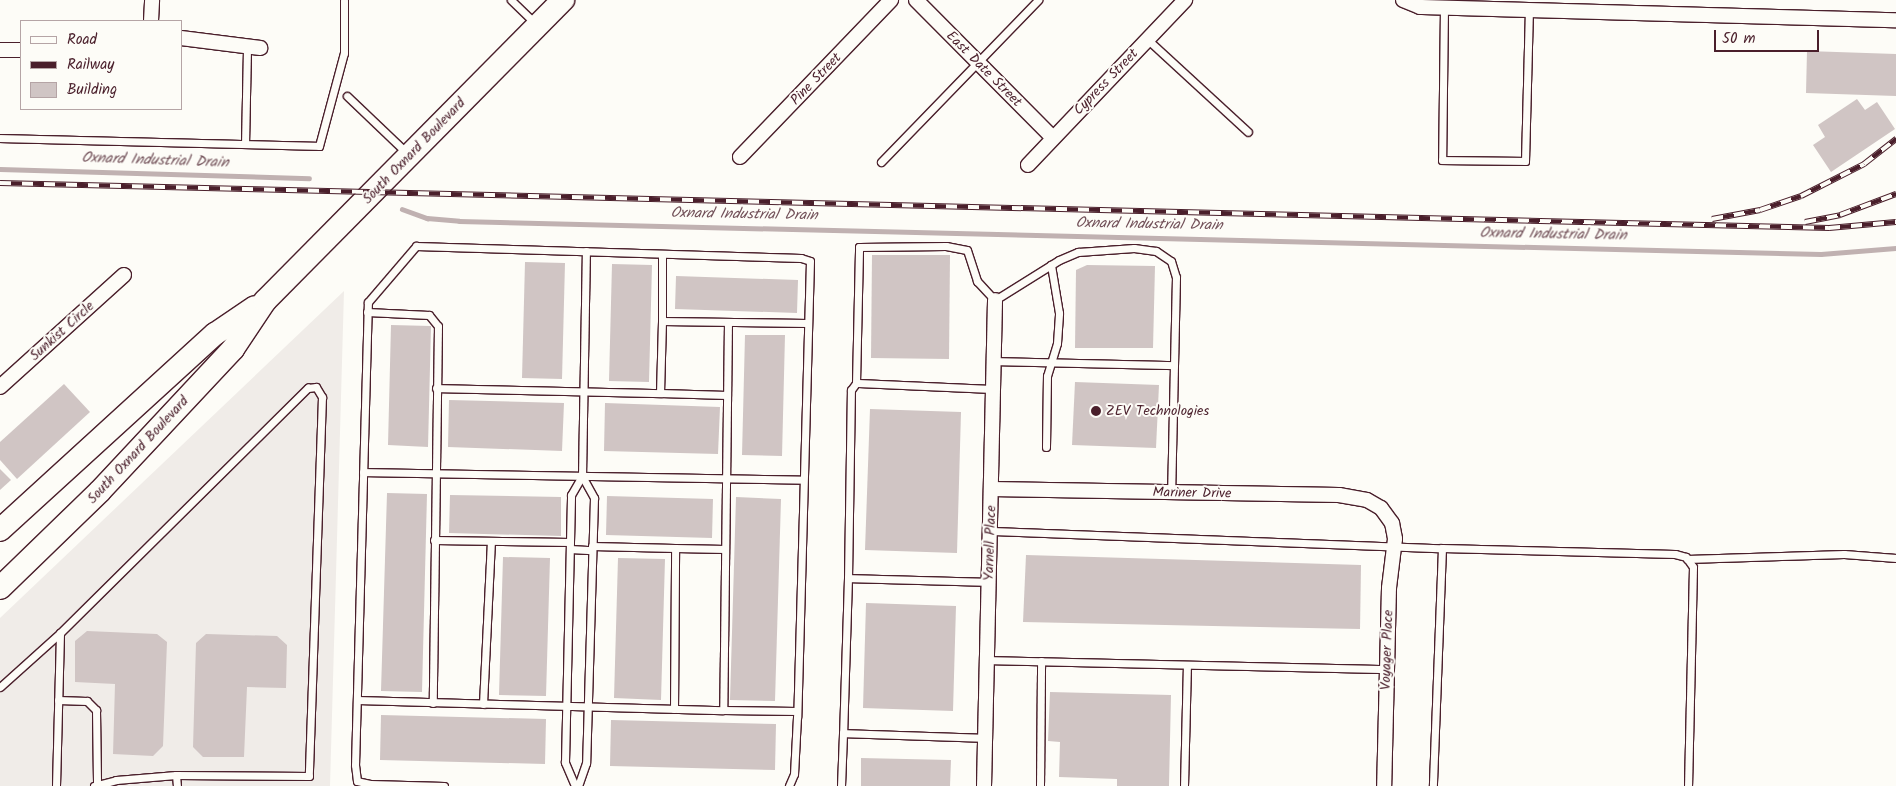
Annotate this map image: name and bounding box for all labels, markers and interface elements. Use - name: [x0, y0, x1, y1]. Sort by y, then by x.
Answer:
- legend: [20, 20, 182, 110]
- scale bar: [1716, 20, 1821, 52]
- text: 50 m: [1722, 27, 1756, 51]
- text: Road: [67, 28, 97, 52]
- street label: East Date Street: [943, 28, 1025, 110]
- street label: Cypress Street: [1070, 45, 1142, 119]
- street label: Pine Street: [787, 49, 845, 109]
- text: Railway: [67, 53, 114, 77]
- text: Building: [67, 78, 117, 102]
- street label: South Oxnard Boulevard: [359, 95, 469, 207]
- water label: Oxnard Industrial Drain: [81, 149, 229, 173]
- water label: Oxnard Industrial Drain: [670, 205, 818, 225]
- water label: Oxnard Industrial Drain: [1075, 215, 1223, 235]
- water label: Oxnard Industrial Drain: [1479, 225, 1627, 245]
- street label: Sunkist Circle: [26, 298, 98, 364]
- street label: South Oxnard Boulevard: [84, 393, 192, 507]
- place label: ZEV Technologies: [1106, 403, 1209, 419]
- marker: ZEV Technologies: [1090, 405, 1102, 417]
- street label: Mariner Drive: [1152, 484, 1232, 502]
- street label: Yarnell Place: [980, 505, 1000, 581]
- street label: Voyager Place: [1377, 610, 1397, 690]

